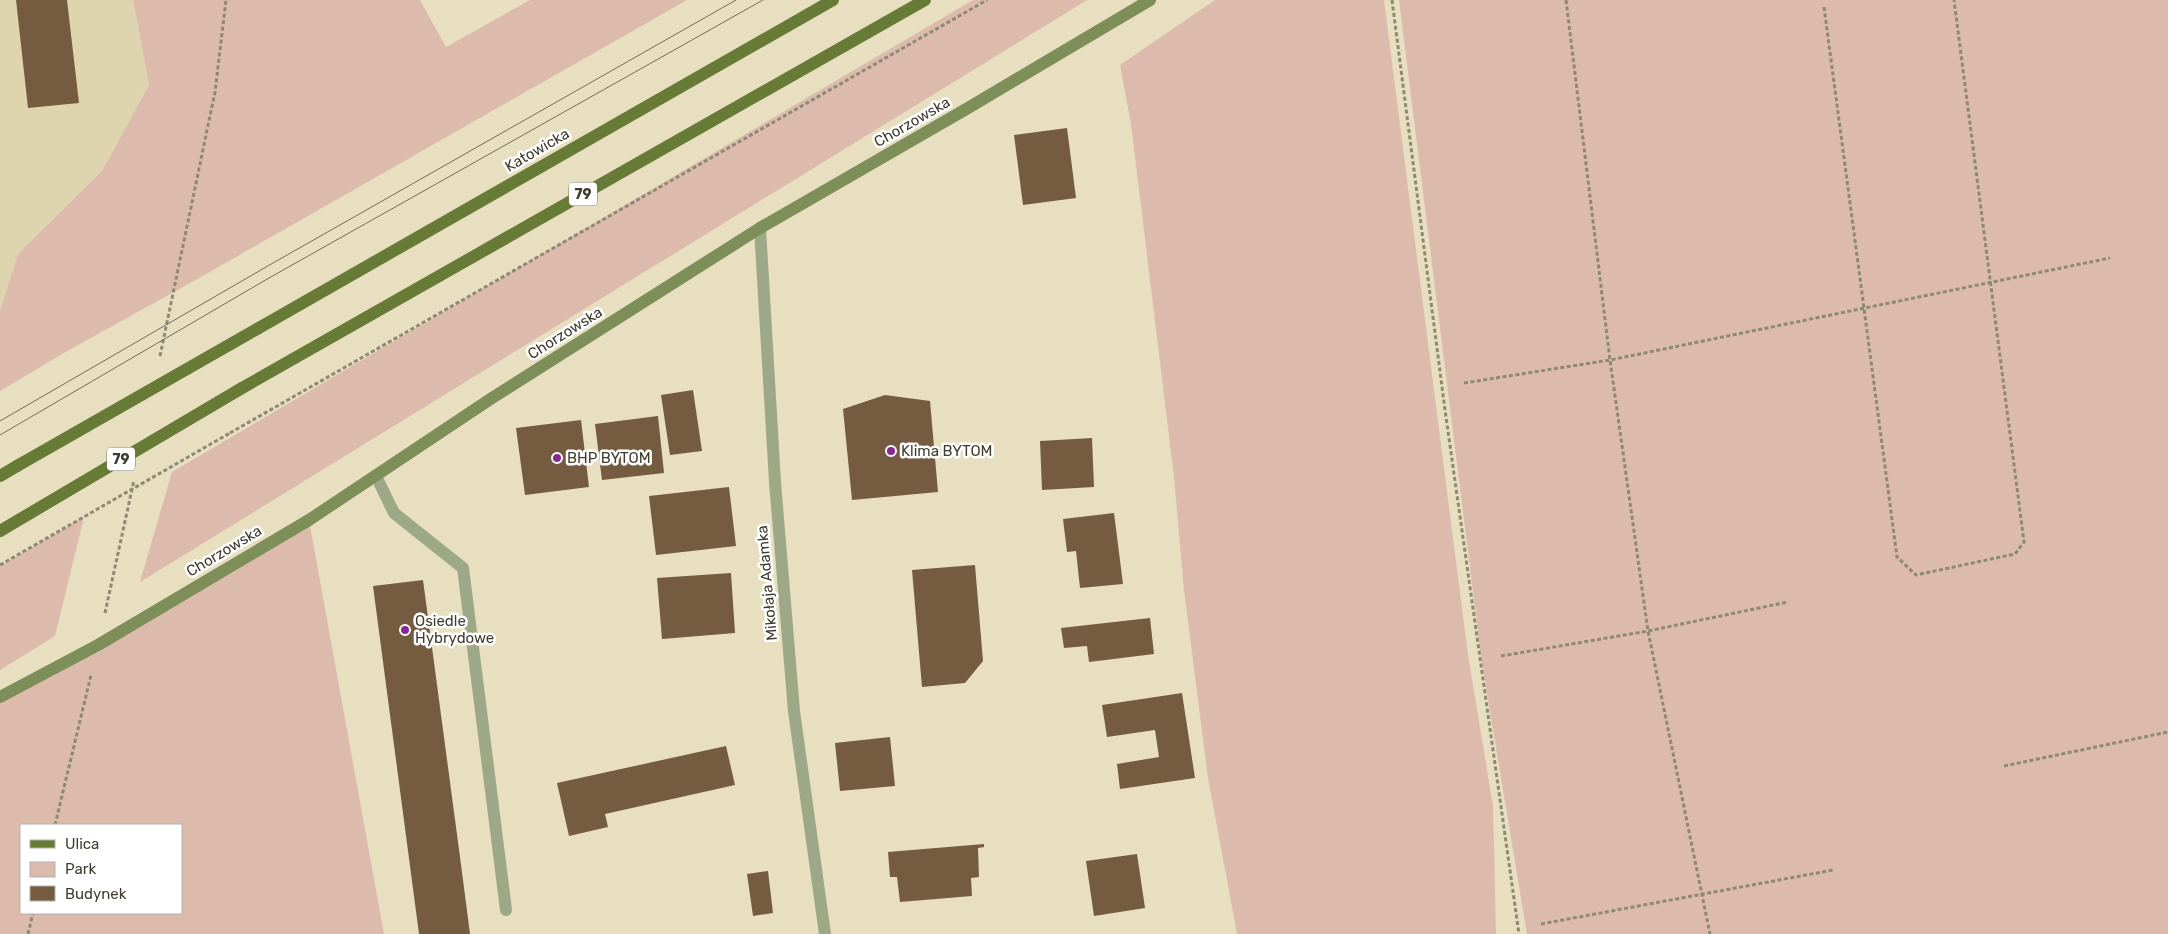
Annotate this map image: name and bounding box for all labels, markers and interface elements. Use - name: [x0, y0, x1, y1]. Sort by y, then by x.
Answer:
- street label: Chorzowska: [871, 93, 953, 151]
- street label: Katowicka: [502, 124, 572, 176]
- road number: 79: [569, 182, 597, 205]
- street label: Chorzowska: [524, 303, 606, 363]
- place label: Klima BYTOM: [901, 442, 993, 460]
- marker: Klima BYTOM: [885, 445, 897, 457]
- road number: 79: [107, 448, 135, 470]
- place label: BHP BYTOM: [567, 449, 651, 467]
- marker: BHP BYTOM: [551, 452, 563, 464]
- street label: Chorzowska: [183, 521, 265, 581]
- street label: Mikołaja Adamka: [753, 525, 781, 641]
- place label: Osiedle Hybrydowe: [415, 612, 494, 647]
- marker: Osiedle Hybrydowe: [399, 624, 411, 636]
- legend: [20, 824, 182, 914]
- text: Ulica: [65, 835, 99, 853]
- text: Park: [65, 860, 96, 878]
- text: Budynek: [65, 885, 127, 903]

